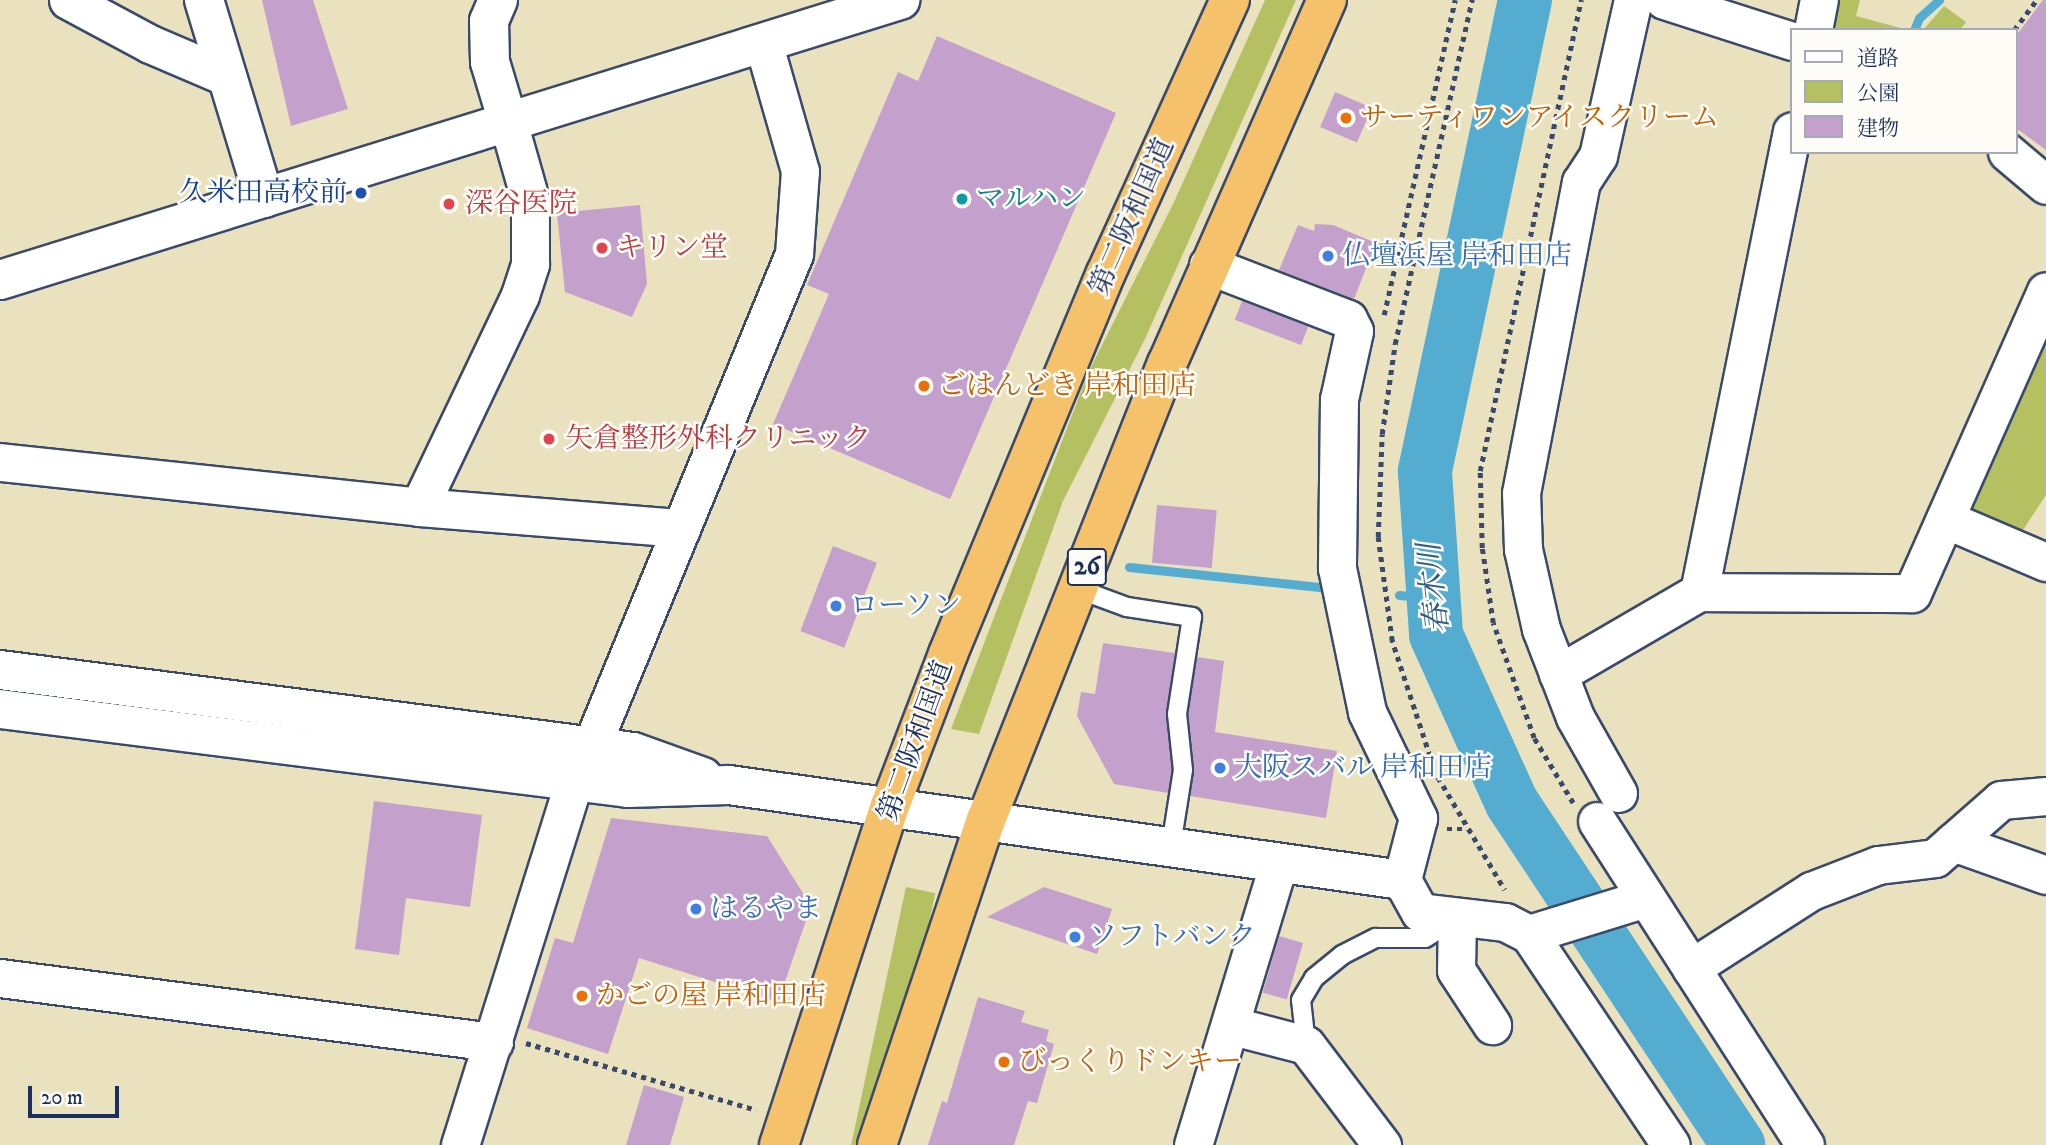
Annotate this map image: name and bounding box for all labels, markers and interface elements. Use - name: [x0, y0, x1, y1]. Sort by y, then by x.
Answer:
- legend: [1790, 28, 2018, 154]
- text: 道路: [1857, 46, 1899, 72]
- text: 公園: [1857, 81, 1899, 107]
- place label: サーティワンアイスクリーム: [1360, 101, 1724, 135]
- marker: サーティワンアイスクリーム: [1338, 110, 1354, 126]
- text: 建物: [1857, 116, 1899, 142]
- street label: 第二阪和国道: [1082, 133, 1182, 301]
- place label: 久米田高校前: [179, 176, 347, 210]
- place label: マルハン: [976, 182, 1088, 216]
- marker: 久米田高校前: [353, 185, 369, 201]
- place label: 深谷医院: [465, 187, 577, 221]
- marker: マルハン: [954, 191, 970, 207]
- marker: 深谷医院: [439, 194, 459, 214]
- place label: キリン堂: [616, 231, 728, 265]
- place label: 仏壇浜屋 岸和田店: [1342, 239, 1572, 273]
- marker: キリン堂: [594, 240, 610, 256]
- marker: 仏壇浜屋 岸和田店: [1320, 248, 1336, 264]
- place label: ごはんどき 岸和田店: [938, 369, 1196, 403]
- marker: ごはんどき 岸和田店: [916, 378, 932, 394]
- place label: 矢倉整形外科クリニック: [565, 422, 873, 456]
- marker: 矢倉整形外科クリニック: [539, 429, 559, 449]
- water label: 春木川: [1412, 541, 1458, 635]
- road number: 26: [1066, 544, 1108, 590]
- place label: ローソン: [850, 589, 962, 623]
- marker: ローソン: [828, 598, 844, 614]
- street label: 第二阪和国道: [871, 656, 961, 826]
- place label: 大阪スバル 岸和田店: [1234, 751, 1492, 785]
- marker: 大阪スバル 岸和田店: [1212, 760, 1228, 776]
- place label: はるやま: [710, 892, 822, 926]
- marker: はるやま: [688, 901, 704, 917]
- place label: ソフトバンク: [1089, 920, 1257, 954]
- marker: ソフトバンク: [1067, 929, 1083, 945]
- place label: かごの屋 岸和田店: [596, 979, 826, 1013]
- marker: かごの屋 岸和田店: [574, 988, 590, 1004]
- place label: びっくりドンキー: [1018, 1045, 1242, 1079]
- marker: びっくりドンキー: [996, 1054, 1012, 1070]
- scale bar: [32, 1072, 122, 1116]
- text: 20 m: [41, 1085, 83, 1111]

